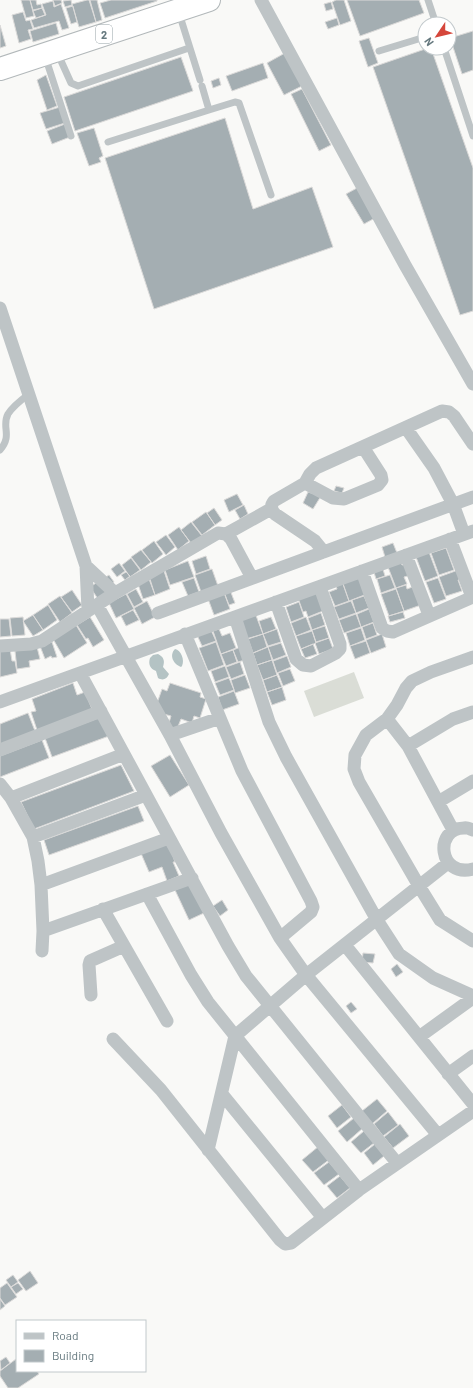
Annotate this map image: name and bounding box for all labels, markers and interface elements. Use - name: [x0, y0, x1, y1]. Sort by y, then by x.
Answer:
- north arrow: [417, 16, 457, 56]
- road number: 2: [96, 25, 112, 43]
- text: N: [421, 35, 436, 49]
- legend: [16, 1320, 146, 1372]
- text: Road: [52, 1328, 79, 1342]
- text: Building: [52, 1348, 94, 1362]

